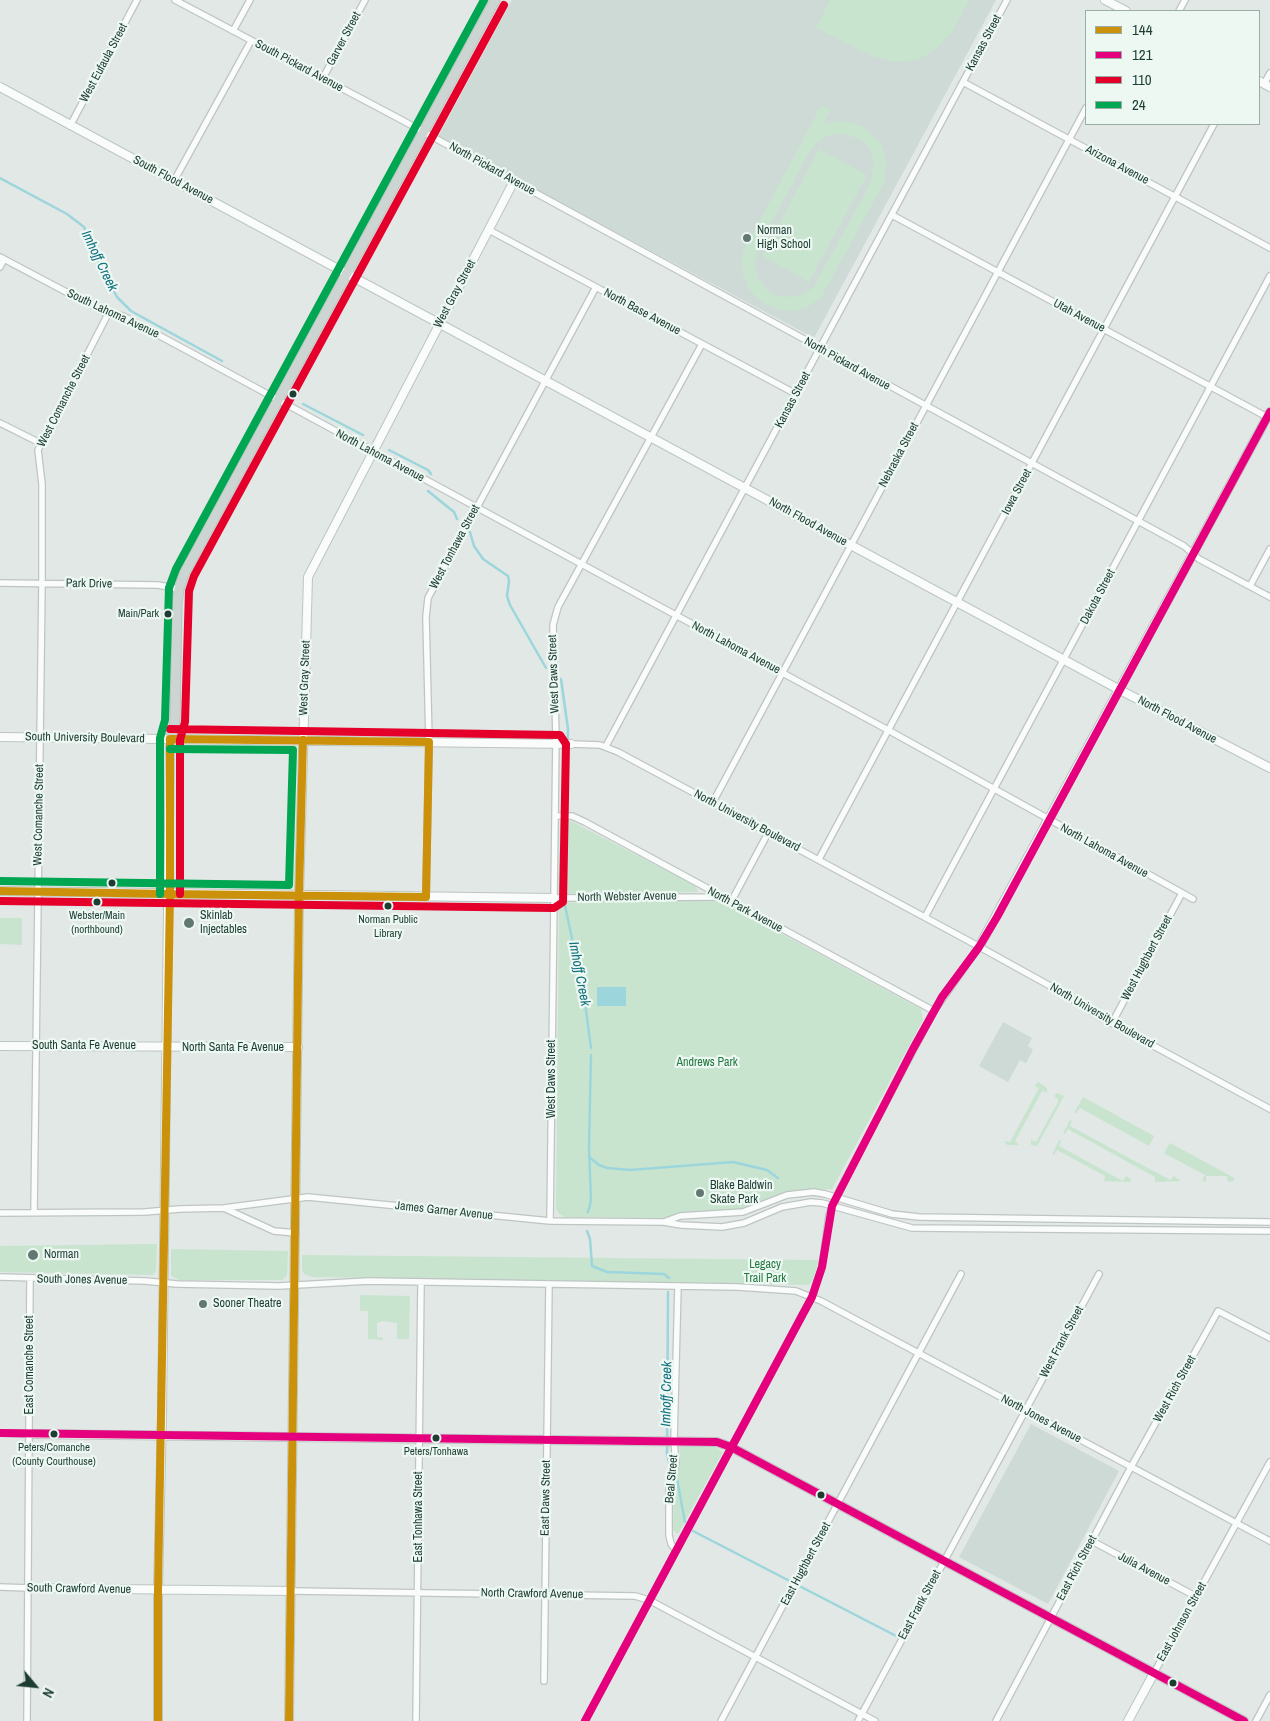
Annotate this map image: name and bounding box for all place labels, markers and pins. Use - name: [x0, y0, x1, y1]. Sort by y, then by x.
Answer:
- place label: Norman High School: [757, 224, 811, 252]
- marker: Norman High School: [741, 232, 753, 244]
- unlabelled marker: [288, 389, 298, 399]
- place label: Main/Park: [118, 607, 159, 621]
- marker: Main/Park: [163, 609, 173, 619]
- unlabelled marker: [107, 878, 117, 888]
- marker: Webster/Main (northbound): [92, 897, 102, 907]
- marker: Norman Public Library: [383, 901, 393, 911]
- place label: Webster/Main (northbound): [69, 909, 125, 935]
- place label: Skinlab Injectables: [200, 909, 247, 937]
- place label: Norman Public Library: [358, 913, 418, 939]
- marker: Skinlab Injectables: [182, 916, 196, 930]
- place label: Blake Baldwin Skate Park: [710, 1179, 772, 1207]
- marker: Blake Baldwin Skate Park: [694, 1187, 706, 1199]
- marker: Norman: [26, 1248, 40, 1262]
- place label: Norman: [44, 1248, 79, 1262]
- place label: Sooner Theatre: [213, 1297, 281, 1311]
- marker: Sooner Theatre: [197, 1298, 209, 1310]
- marker: Peters/Comanche (County Courthouse): [49, 1429, 59, 1439]
- marker: Peters/Tonhawa: [431, 1433, 441, 1443]
- place label: Peters/Comanche (County Courthouse): [12, 1441, 96, 1467]
- place label: Peters/Tonhawa: [404, 1445, 468, 1459]
- unlabelled marker: [816, 1490, 826, 1500]
- unlabelled marker: [1168, 1678, 1178, 1688]

